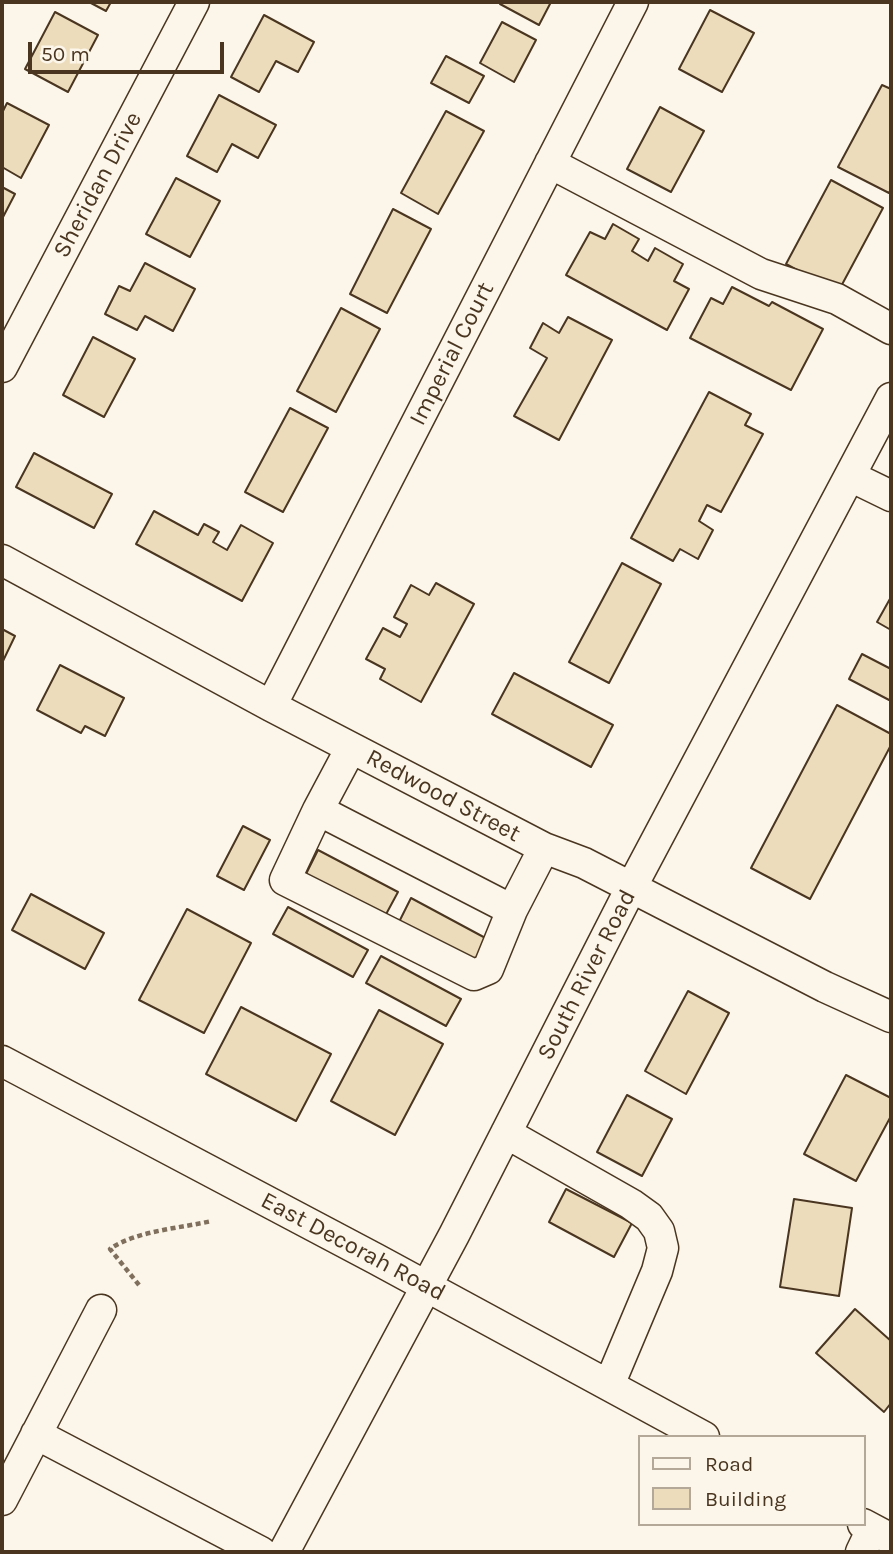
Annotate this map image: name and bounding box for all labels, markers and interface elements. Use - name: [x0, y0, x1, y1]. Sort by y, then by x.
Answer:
- scale bar: [32, 28, 228, 72]
- text: 50 m: [41, 42, 90, 66]
- street label: Sheridan Drive: [48, 107, 148, 263]
- street label: Imperial Court: [404, 277, 500, 431]
- street label: Redwood Street: [361, 743, 525, 849]
- street label: South River Road: [532, 885, 642, 1065]
- street label: East Decorah Road: [256, 1186, 450, 1308]
- legend: [638, 1435, 865, 1526]
- text: Road: [705, 1452, 753, 1476]
- text: Building: [705, 1487, 786, 1511]

